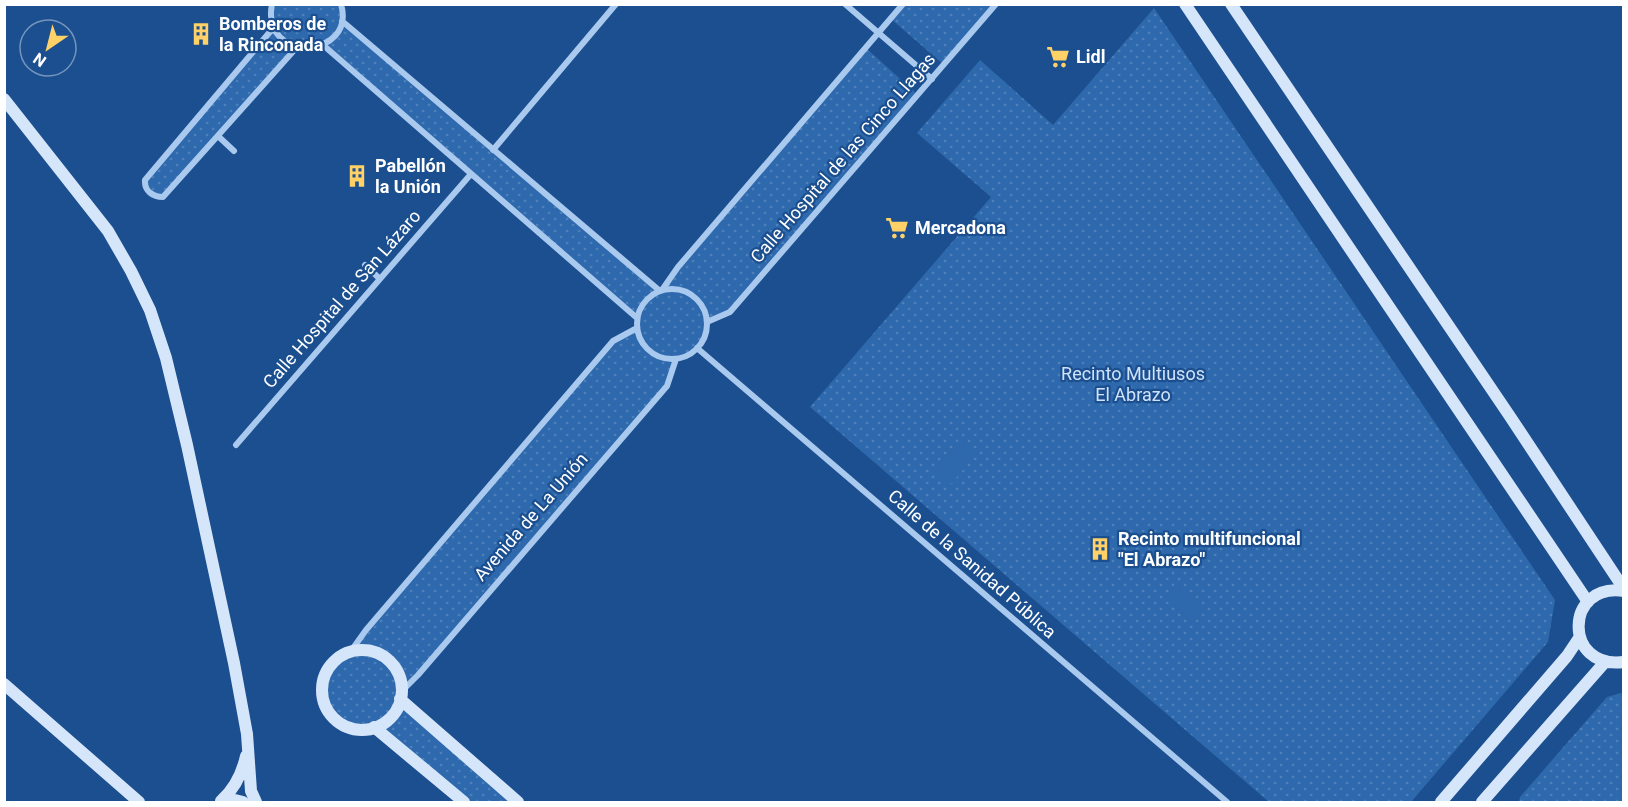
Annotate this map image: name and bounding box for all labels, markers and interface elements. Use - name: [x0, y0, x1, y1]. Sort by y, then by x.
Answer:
- place label: Bomberos de la Rinconada: [219, 13, 326, 55]
- north arrow: [18, 18, 78, 78]
- building icon: Bomberos de la Rinconada: [188, 21, 214, 47]
- supermarket icon: Lidl: [1045, 44, 1071, 70]
- place label: Lidl: [1076, 46, 1105, 67]
- text: N: [30, 49, 50, 71]
- street label: Calle Hospital de las Cinco Llagas: [746, 49, 939, 267]
- place label: Pabellón la Unión: [375, 155, 446, 197]
- building icon: Pabellón la Unión: [344, 163, 370, 189]
- street label: Calle Hospital de San Lázaro: [259, 205, 425, 392]
- supermarket icon: Mercadona: [884, 215, 910, 241]
- place label: Mercadona: [915, 217, 1006, 238]
- park label: Recinto Multiusos El Abrazo: [1061, 363, 1205, 405]
- street label: Avenida de La Unión: [469, 448, 592, 585]
- street label: Calle de la Sanidad Pública: [884, 485, 1061, 642]
- place label: Recinto multifuncional "El Abrazo": [1118, 528, 1301, 570]
- building icon: Recinto multifuncional "El Abrazo": [1087, 536, 1113, 562]

